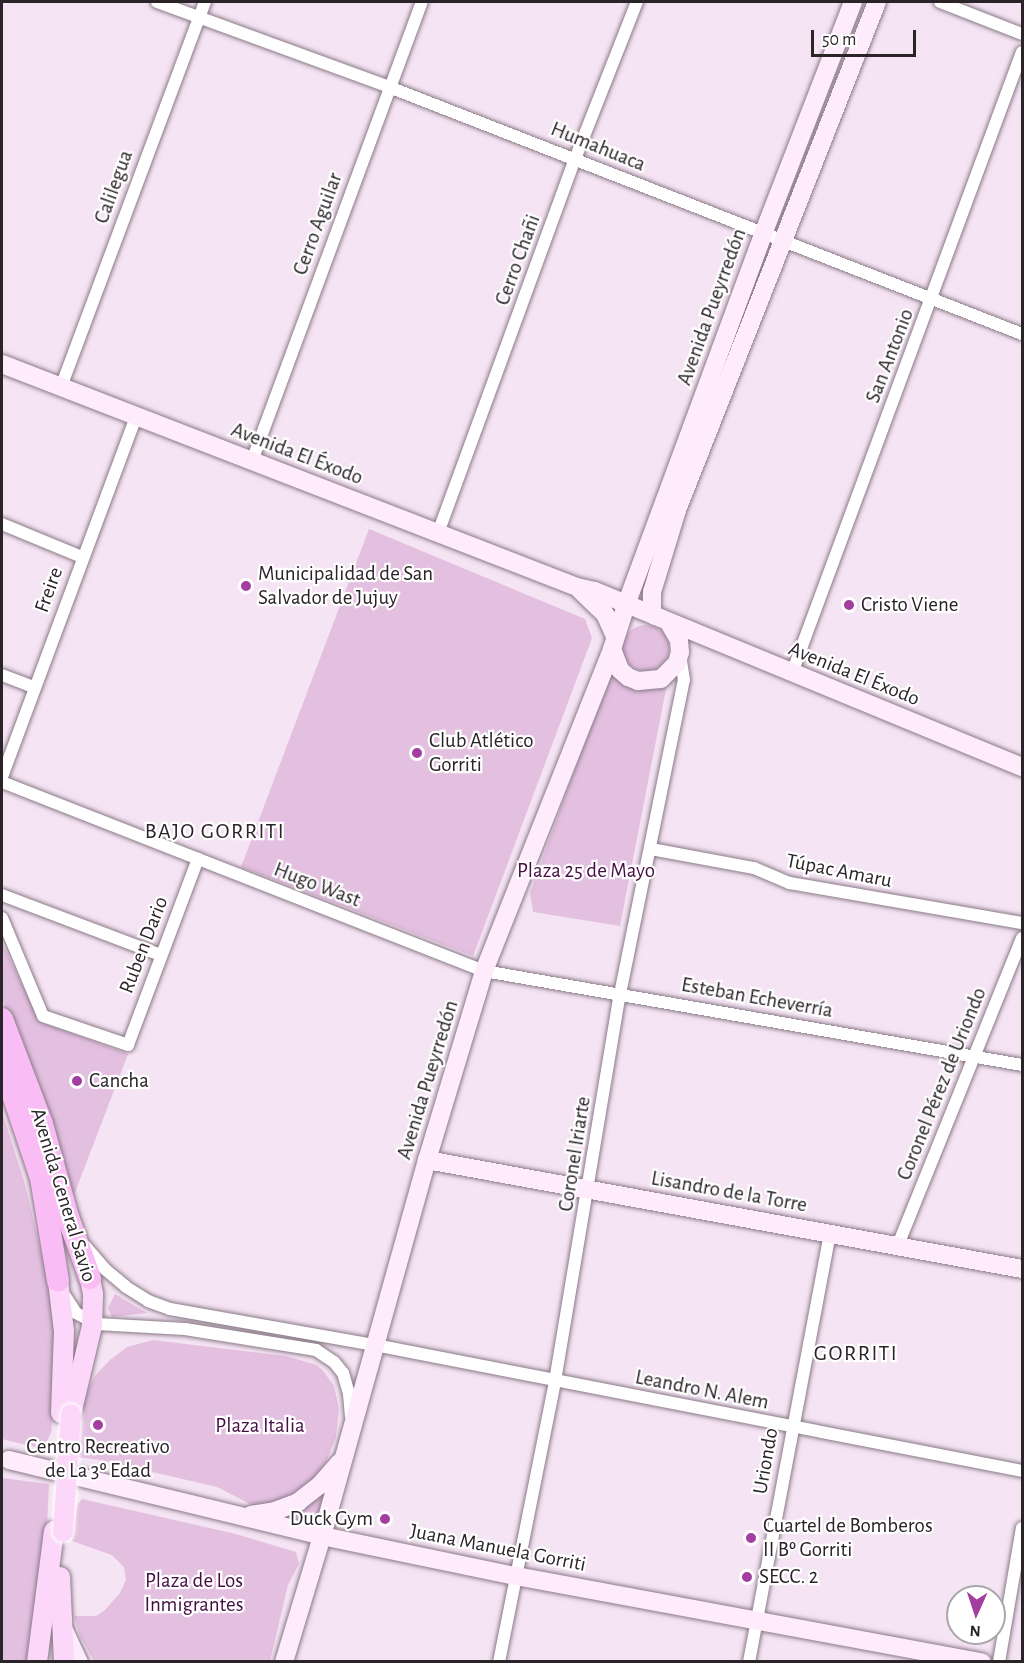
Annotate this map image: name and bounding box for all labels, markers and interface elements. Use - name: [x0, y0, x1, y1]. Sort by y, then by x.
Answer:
- scale bar: [814, 18, 919, 56]
- text: 50 m: [822, 31, 856, 49]
- street label: Humahuaca: [547, 117, 649, 177]
- street label: Calilegua: [89, 147, 139, 227]
- street label: Cerro Aguilar: [288, 169, 348, 279]
- street label: Cerro Chañi: [490, 211, 546, 309]
- street label: Avenida Pueyrredón: [672, 225, 752, 389]
- street label: San Antonio: [861, 305, 919, 407]
- street label: Avenida El Éxodo: [228, 417, 366, 491]
- place label: Municipalidad de San Salvador de Jujuy: [258, 561, 433, 611]
- street label: Freire: [29, 564, 69, 616]
- marker: Municipalidad de San Salvador de Jujuy: [239, 579, 253, 593]
- place label: Cristo Viene: [861, 592, 958, 618]
- marker: Cristo Viene: [842, 598, 856, 612]
- street label: Avenida El Éxodo: [785, 636, 923, 712]
- place label: Club Atlético Gorriti: [429, 728, 534, 778]
- marker: Club Atlético Gorriti: [410, 746, 424, 760]
- district label: BAJO GORRITI: [145, 819, 285, 845]
- street label: Túpac Amaru: [784, 848, 894, 894]
- street label: Hugo Wast: [270, 857, 364, 913]
- park label: Plaza 25 de Mayo: [517, 858, 655, 884]
- street label: Ruben Dario: [114, 893, 174, 997]
- street label: Esteban Echeverría: [679, 972, 835, 1024]
- street label: Coronel Pérez de Uriondo: [892, 984, 992, 1184]
- street label: Avenida Pueyrredón: [392, 997, 464, 1163]
- place label: Cancha: [89, 1068, 149, 1094]
- marker: Cancha: [70, 1074, 84, 1088]
- street label: Coronel Iriarte: [553, 1095, 597, 1213]
- street label: Avenida General Savio: [25, 1105, 101, 1285]
- street label: Lisandro de la Torre: [649, 1166, 809, 1218]
- district label: GORRITI: [814, 1341, 898, 1367]
- street label: Leandro N. Alem: [633, 1365, 771, 1415]
- park label: Plaza Italia: [215, 1413, 305, 1439]
- marker: Centro Recreativo de La 3º Edad: [91, 1418, 105, 1432]
- street label: Uriondo: [748, 1426, 784, 1496]
- place label: Centro Recreativo de La 3º Edad: [26, 1434, 170, 1484]
- place label: Duck Gym: [290, 1506, 373, 1532]
- marker: Duck Gym: [378, 1512, 392, 1526]
- place label: Cuartel de Bomberos II Bº Gorriti: [763, 1513, 933, 1563]
- street label: Juana Manuela Gorriti: [408, 1519, 588, 1577]
- marker: Cuartel de Bomberos II Bº Gorriti: [744, 1531, 758, 1545]
- place label: SECC. 2: [759, 1564, 818, 1590]
- park label: Plaza de Los Inmigrantes: [145, 1568, 243, 1618]
- marker: SECC. 2: [740, 1570, 754, 1584]
- north arrow: [946, 1585, 1006, 1645]
- text: N: [969, 1623, 981, 1639]

